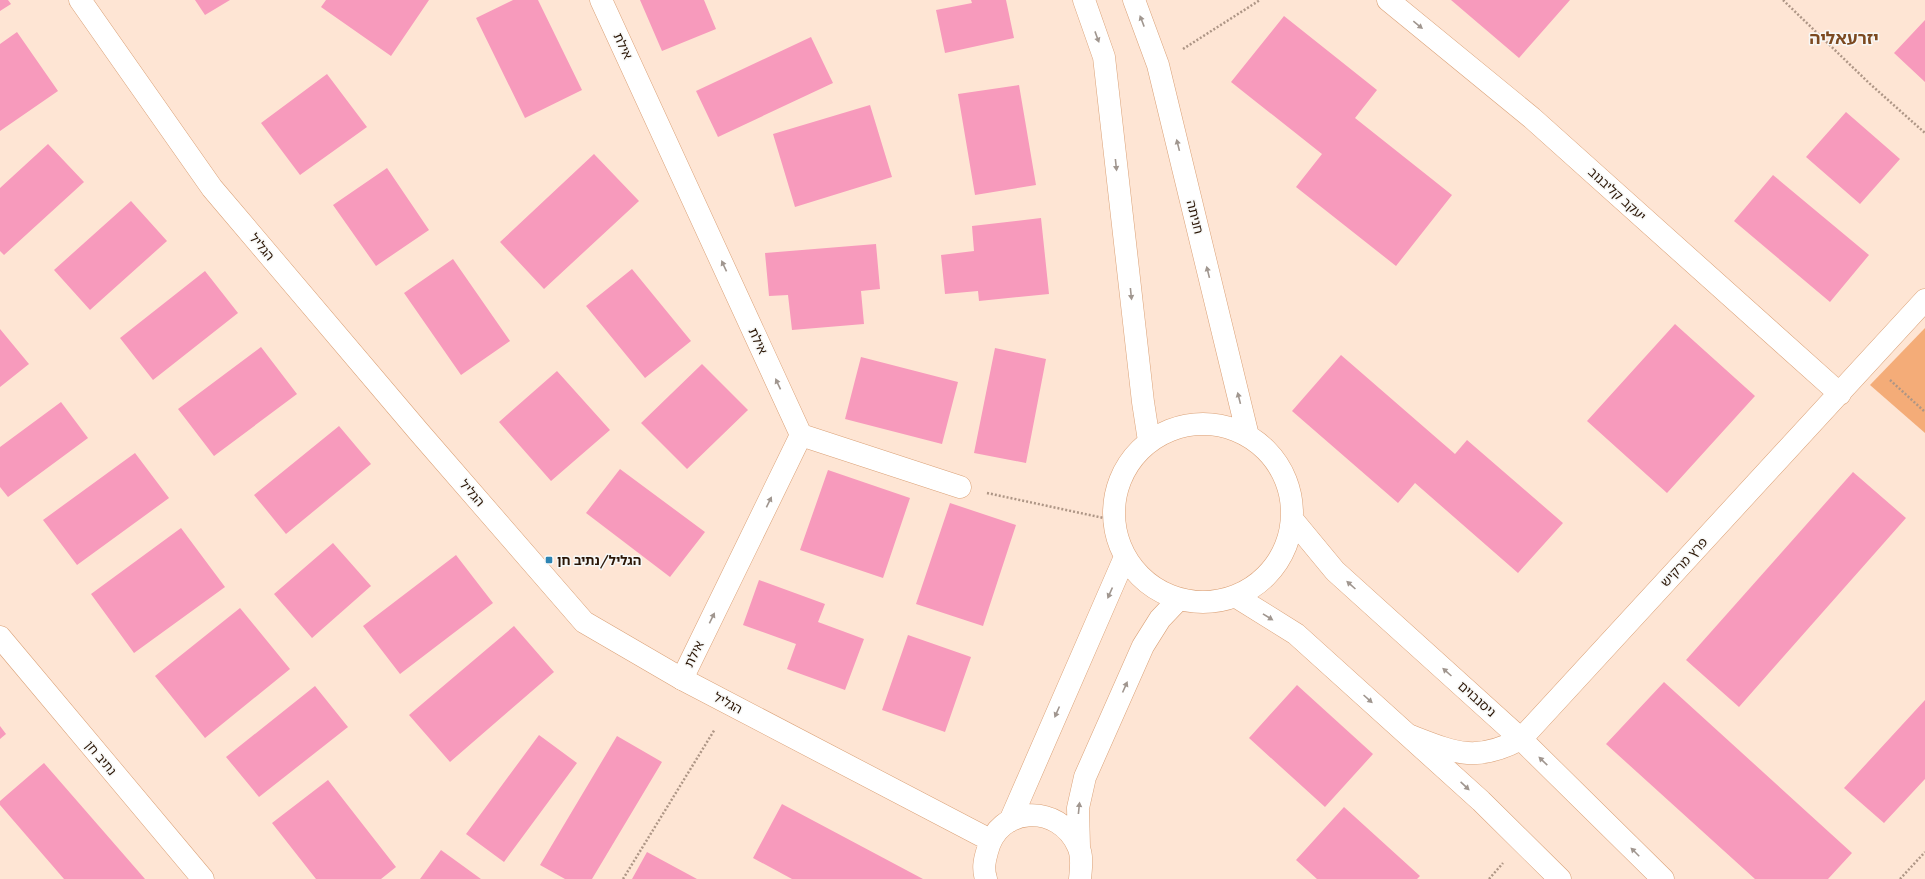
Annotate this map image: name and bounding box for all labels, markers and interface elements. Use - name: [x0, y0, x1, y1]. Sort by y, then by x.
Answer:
- one-way arrow: [1138, 14, 1144, 26]
- one-way arrow: [1413, 20, 1424, 29]
- district label: יזרעאליה: [1809, 27, 1879, 49]
- street label: אילת: [610, 30, 636, 62]
- one-way arrow: [1094, 31, 1100, 43]
- one-way arrow: [1175, 139, 1181, 151]
- one-way arrow: [1113, 159, 1120, 171]
- street label: יעקב קליבנוב: [1585, 164, 1649, 224]
- street label: חניתה: [1183, 198, 1207, 236]
- street label: הגליל: [246, 230, 278, 264]
- one-way arrow: [721, 261, 727, 272]
- one-way arrow: [1205, 266, 1211, 278]
- one-way arrow: [1128, 288, 1134, 300]
- street label: אילת: [745, 325, 771, 357]
- one-way arrow: [775, 379, 781, 390]
- one-way arrow: [1236, 392, 1242, 404]
- street label: הגליל: [456, 476, 488, 510]
- one-way arrow: [766, 496, 772, 507]
- street label: פרץ מרקיש: [1657, 533, 1711, 590]
- place label: הגליל/נתיב חן: [557, 552, 641, 569]
- marker: הגליל/נתיב חן: [544, 555, 554, 565]
- one-way arrow: [1346, 580, 1356, 590]
- one-way arrow: [1107, 587, 1113, 599]
- one-way arrow: [709, 613, 715, 624]
- one-way arrow: [1262, 613, 1274, 620]
- street label: אילת: [680, 638, 708, 670]
- one-way arrow: [1442, 668, 1452, 677]
- street label: ניסנבוים: [1454, 677, 1500, 721]
- one-way arrow: [1122, 681, 1128, 692]
- street label: הגליל: [711, 688, 745, 718]
- one-way arrow: [1363, 694, 1374, 703]
- one-way arrow: [1054, 706, 1060, 718]
- street label: נתיב חן: [82, 737, 120, 779]
- one-way arrow: [1538, 756, 1548, 765]
- one-way arrow: [1460, 781, 1470, 791]
- one-way arrow: [1076, 802, 1082, 814]
- one-way arrow: [1630, 847, 1640, 857]

